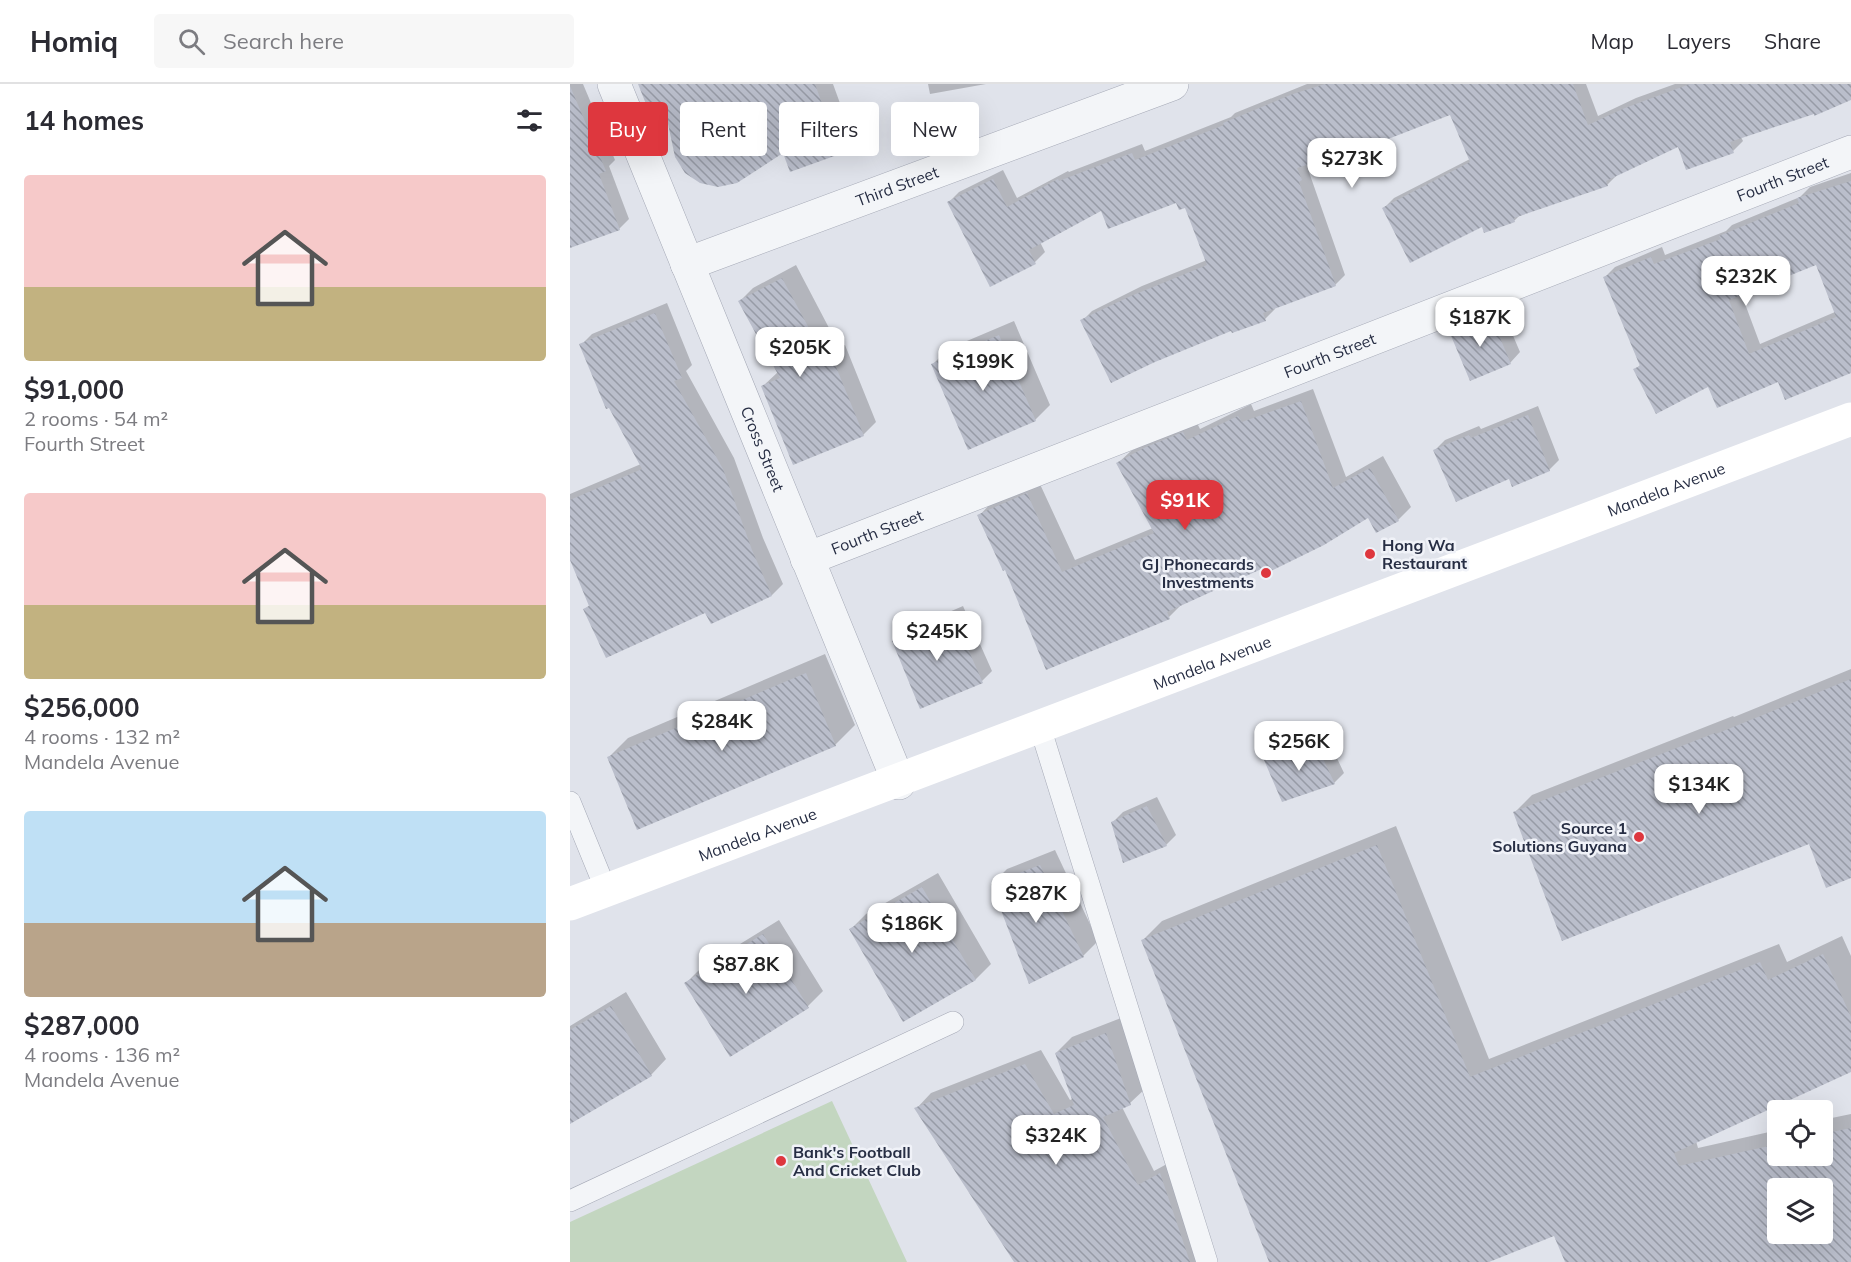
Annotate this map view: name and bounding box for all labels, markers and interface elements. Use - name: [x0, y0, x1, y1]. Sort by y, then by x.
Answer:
- search box: [154, 14, 574, 68]
- text: Homiq: [30, 24, 118, 59]
- icon: search: [175, 25, 208, 58]
- text: Search here: [223, 27, 344, 55]
- text: Map: [1591, 28, 1634, 54]
- text: Layers: [1667, 28, 1731, 54]
- text: Share: [1764, 28, 1821, 54]
- chip: Buy: [588, 102, 668, 156]
- chip: Rent: [680, 102, 767, 156]
- chip: Filters: [779, 102, 879, 156]
- chip: New: [891, 102, 979, 156]
- text: 14 homes: [24, 104, 144, 137]
- icon: filters: [513, 104, 546, 137]
- pin: $273K: [1310, 138, 1394, 189]
- text: $273K: [1321, 145, 1383, 170]
- street label: Fourth Street: [1734, 152, 1832, 206]
- street label: Third Street: [853, 161, 941, 211]
- icon: home: [231, 214, 339, 322]
- pin: $232K: [1704, 256, 1788, 307]
- text: $232K: [1715, 263, 1777, 288]
- pin: $187K: [1438, 297, 1522, 348]
- text: $187K: [1449, 304, 1511, 329]
- pin: $205K: [758, 327, 842, 378]
- street label: Fourth Street: [1281, 328, 1379, 382]
- text: $205K: [769, 334, 831, 359]
- pin: $199K: [941, 341, 1025, 392]
- text: $199K: [952, 348, 1014, 373]
- text: $91,000: [24, 373, 124, 406]
- street label: Cross Street: [736, 403, 789, 495]
- text: 2 rooms · 54 m²: [24, 406, 168, 431]
- text: Fourth Street: [24, 431, 145, 456]
- street label: Mandela Avenue: [1604, 458, 1728, 521]
- pin: $91K: [1149, 480, 1221, 531]
- text: $91K: [1160, 487, 1210, 512]
- street label: Fourth Street: [828, 505, 926, 559]
- icon: home: [231, 532, 339, 640]
- place label: Hong Wa Restaurant: [1382, 535, 1467, 573]
- marker: Hong Wa Restaurant: [1363, 547, 1377, 561]
- place label: GJ Phonecards Investments: [1142, 554, 1254, 592]
- marker: GJ Phonecards Investments: [1259, 566, 1273, 580]
- pin: $245K: [895, 611, 979, 662]
- text: $245K: [906, 618, 968, 643]
- street label: Mandela Avenue: [1150, 631, 1274, 694]
- text: $256,000: [24, 691, 140, 724]
- pin: $284K: [680, 701, 764, 752]
- text: $284K: [691, 708, 753, 733]
- pin: $256K: [1257, 721, 1341, 772]
- text: 4 rooms · 132 m²: [24, 724, 180, 749]
- text: $256K: [1268, 728, 1330, 753]
- text: Mandela Avenue: [24, 749, 179, 774]
- pin: $134K: [1657, 764, 1741, 815]
- text: $134K: [1668, 771, 1730, 796]
- street label: Mandela Avenue: [696, 803, 819, 865]
- place label: Source 1 Solutions Guyana: [1492, 818, 1627, 856]
- marker: Source 1 Solutions Guyana: [1632, 830, 1646, 844]
- icon: home: [231, 850, 339, 958]
- pin: $287K: [994, 873, 1078, 924]
- text: $287K: [1005, 880, 1067, 905]
- pin: $186K: [870, 903, 954, 954]
- text: $186K: [881, 910, 943, 935]
- pin: $87.8K: [697, 944, 795, 995]
- text: $87.8K: [713, 951, 779, 976]
- text: $287,000: [24, 1009, 140, 1042]
- text: 4 rooms · 136 m²: [24, 1042, 180, 1067]
- text: Mandela Avenue: [24, 1067, 179, 1092]
- map controls: [1767, 1100, 1833, 1244]
- button: locate: [1767, 1100, 1833, 1166]
- pin: $324K: [1014, 1115, 1098, 1166]
- text: $324K: [1025, 1122, 1087, 1147]
- place label: Bank's Football And Cricket Club: [793, 1142, 921, 1180]
- marker: Bank's Football And Cricket Club: [774, 1154, 788, 1168]
- button: layers: [1767, 1178, 1833, 1244]

